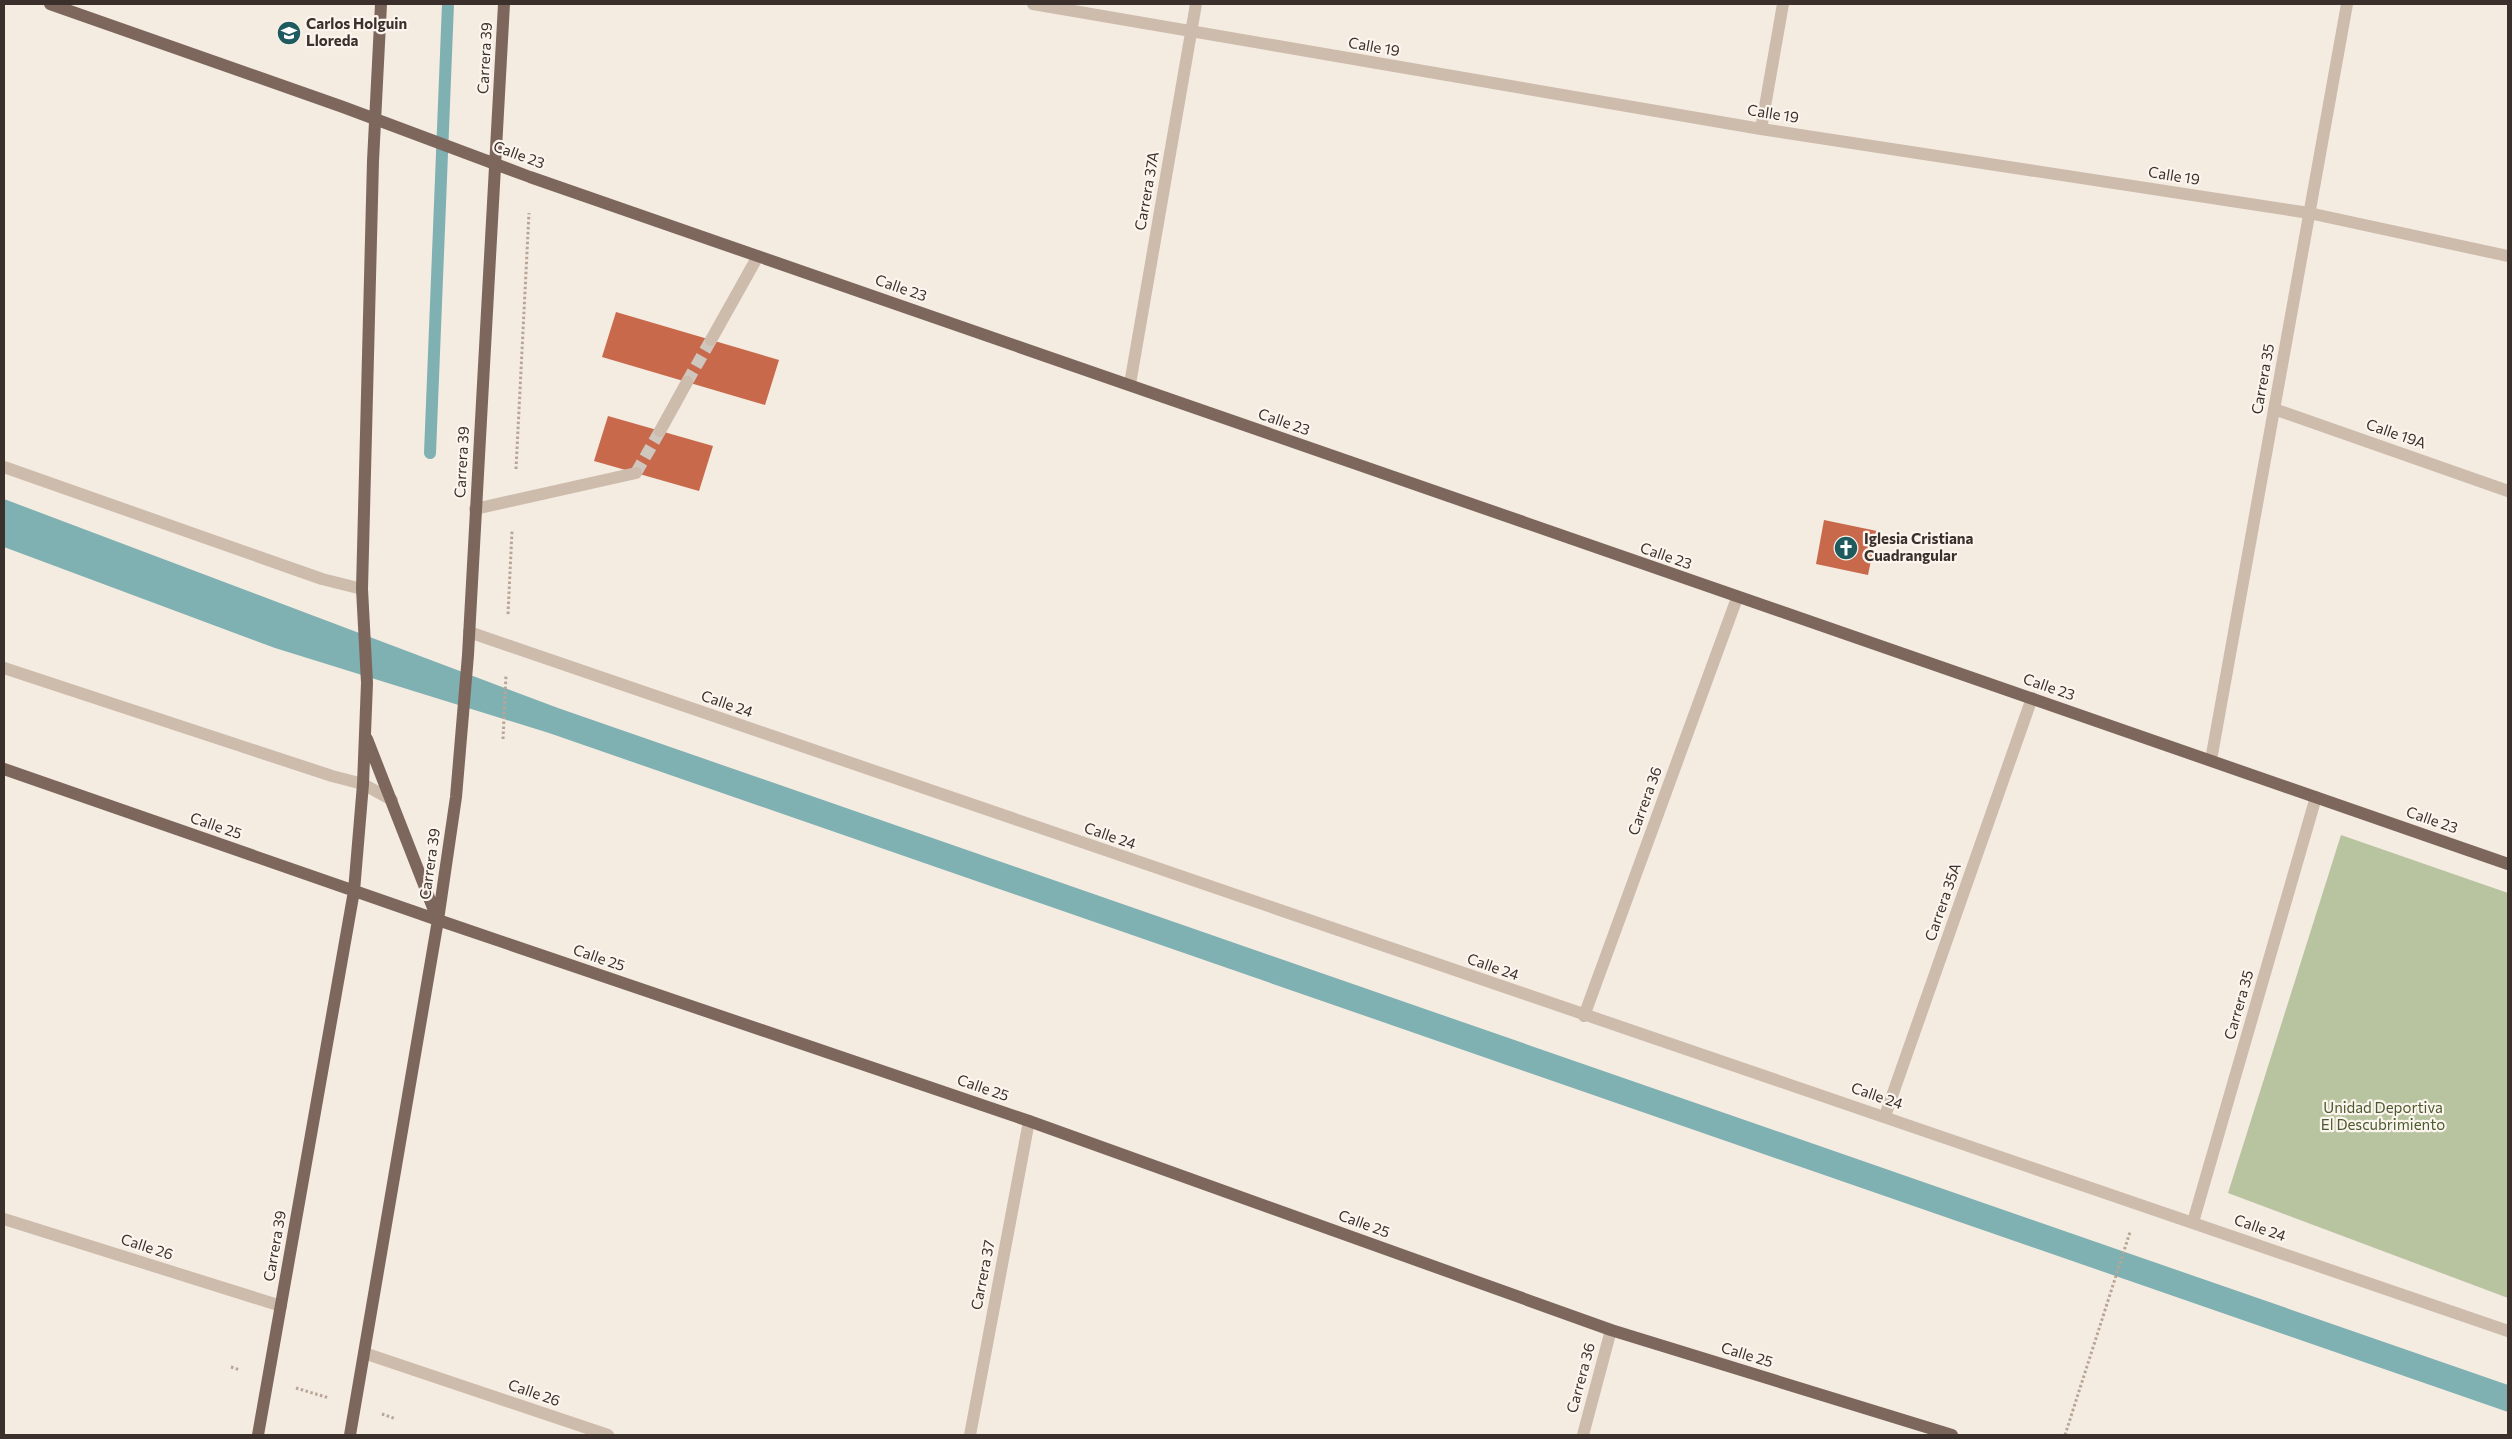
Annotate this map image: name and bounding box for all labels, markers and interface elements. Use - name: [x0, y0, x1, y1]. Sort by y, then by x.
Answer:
- place label: Carlos Holguin Lloreda: [306, 14, 407, 49]
- school or university icon: Carlos Holguin Lloreda: [276, 20, 302, 46]
- street label: Carrera 39: [473, 22, 495, 94]
- street label: Calle 19: [1347, 33, 1401, 59]
- street label: Calle 19: [1746, 100, 1800, 126]
- street label: Calle 23: [491, 136, 548, 172]
- street label: Carrera 37A: [1130, 150, 1162, 232]
- street label: Calle 19: [2147, 162, 2201, 188]
- street label: Calle 23: [873, 270, 930, 304]
- street label: Carrera 35: [2247, 342, 2277, 416]
- street label: Calle 23: [1256, 404, 1313, 438]
- street label: Calle 19A: [2364, 414, 2429, 452]
- street label: Carrera 39: [450, 426, 472, 498]
- place label: Iglesia Cristiana Cuadrangular: [1864, 529, 1973, 564]
- church icon: Iglesia Cristiana Cuadrangular: [1833, 535, 1859, 561]
- street label: Calle 23: [1638, 538, 1695, 572]
- street label: Calle 23: [2021, 669, 2078, 703]
- street label: Calle 24: [699, 686, 756, 720]
- street label: Carrera 36: [1623, 764, 1665, 838]
- street label: Calle 23: [2404, 802, 2461, 836]
- street label: Calle 25: [188, 808, 245, 842]
- street label: Calle 24: [1082, 818, 1139, 852]
- street label: Carrera 39: [415, 827, 443, 901]
- street label: Carrera 35A: [1920, 860, 1964, 943]
- street label: Calle 25: [571, 940, 628, 974]
- street label: Calle 24: [1465, 949, 1522, 983]
- street label: Carrera 35: [2220, 968, 2257, 1042]
- street label: Calle 25: [955, 1070, 1012, 1104]
- street label: Calle 24: [1849, 1078, 1906, 1112]
- park label: Unidad Deportiva El Descubrimiento: [2321, 1098, 2445, 1133]
- street label: Calle 25: [1336, 1205, 1393, 1241]
- street label: Carrera 39: [259, 1209, 289, 1283]
- street label: Calle 24: [2232, 1210, 2289, 1244]
- street label: Calle 26: [119, 1229, 176, 1263]
- street label: Carrera 37: [966, 1238, 998, 1311]
- street label: Calle 25: [1719, 1338, 1775, 1370]
- street label: Carrera 36: [1562, 1341, 1598, 1415]
- street label: Calle 26: [506, 1375, 563, 1409]

